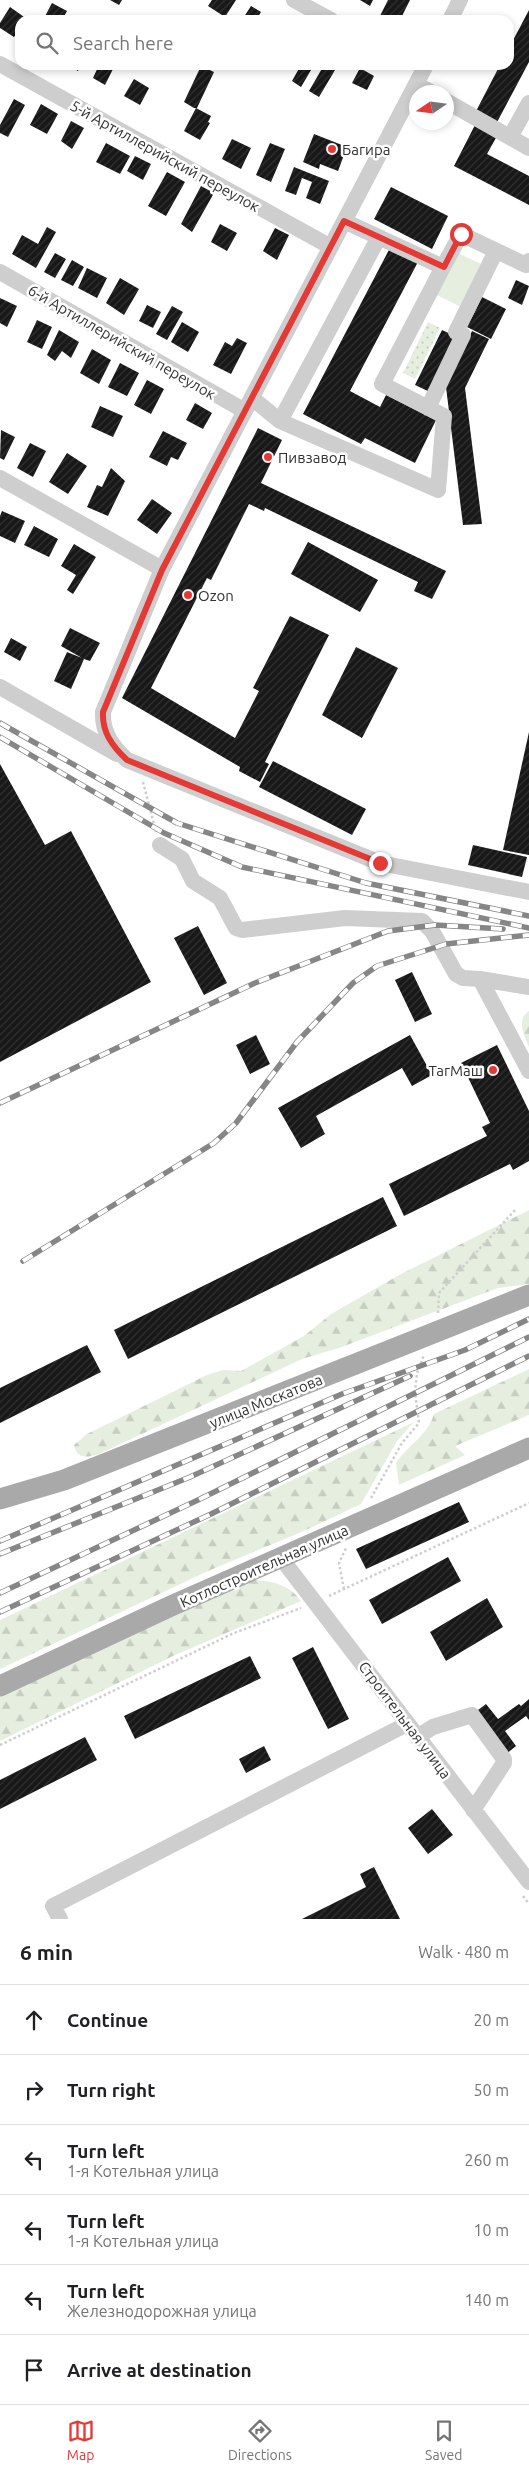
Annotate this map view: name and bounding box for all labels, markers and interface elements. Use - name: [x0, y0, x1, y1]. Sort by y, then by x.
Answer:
- search box: [15, 15, 514, 70]
- icon: search: [33, 29, 61, 57]
- text: Search here: [73, 32, 173, 54]
- north arrow: [409, 85, 454, 130]
- street label: 5-й Артиллерийский переулок: [67, 97, 263, 215]
- place label: Багира: [342, 141, 390, 158]
- marker: Багира: [326, 143, 338, 155]
- route start: [450, 223, 473, 246]
- street label: 6-й Артиллерийский переулок: [25, 281, 219, 403]
- place label: Пивзавод: [278, 449, 346, 466]
- marker: Пивзавод: [262, 451, 274, 463]
- place label: Ozon: [198, 587, 234, 604]
- marker: Ozon: [182, 589, 194, 601]
- route end: [369, 852, 392, 875]
- place label: ТагМаш: [429, 1062, 483, 1079]
- marker: ТагМаш: [487, 1064, 499, 1076]
- street label: улица Москатова: [207, 1371, 325, 1431]
- street label: Котлостроительная улица: [177, 1521, 351, 1611]
- street label: Строительная улица: [355, 1658, 455, 1782]
- text: 6 min: [20, 1940, 73, 1964]
- text: Walk · 480 m: [418, 1943, 509, 1961]
- icon: ahead: [20, 2006, 48, 2034]
- text: Continue: [67, 2009, 148, 2031]
- text: 20 m: [473, 2011, 509, 2029]
- icon: right: [20, 2076, 48, 2104]
- text: Turn right: [67, 2079, 155, 2101]
- text: 50 m: [473, 2081, 509, 2099]
- text: Turn left: [67, 2140, 145, 2162]
- icon: left: [20, 2146, 48, 2174]
- text: 260 m: [464, 2151, 509, 2169]
- text: 1-я Котельная улица: [67, 2162, 219, 2180]
- text: Turn left: [67, 2210, 145, 2232]
- icon: left: [20, 2216, 48, 2244]
- text: 10 m: [473, 2221, 509, 2239]
- text: 1-я Котельная улица: [67, 2232, 219, 2250]
- text: Turn left: [67, 2280, 145, 2302]
- icon: left: [20, 2286, 48, 2314]
- text: 140 m: [464, 2291, 509, 2309]
- text: Железнодорожная улица: [67, 2302, 257, 2320]
- icon: arrive: [20, 2356, 48, 2384]
- text: Arrive at destination: [67, 2359, 252, 2381]
- tab: Map: [67, 2417, 95, 2463]
- tab: Directions: [228, 2417, 292, 2463]
- tab: Saved: [425, 2417, 462, 2463]

